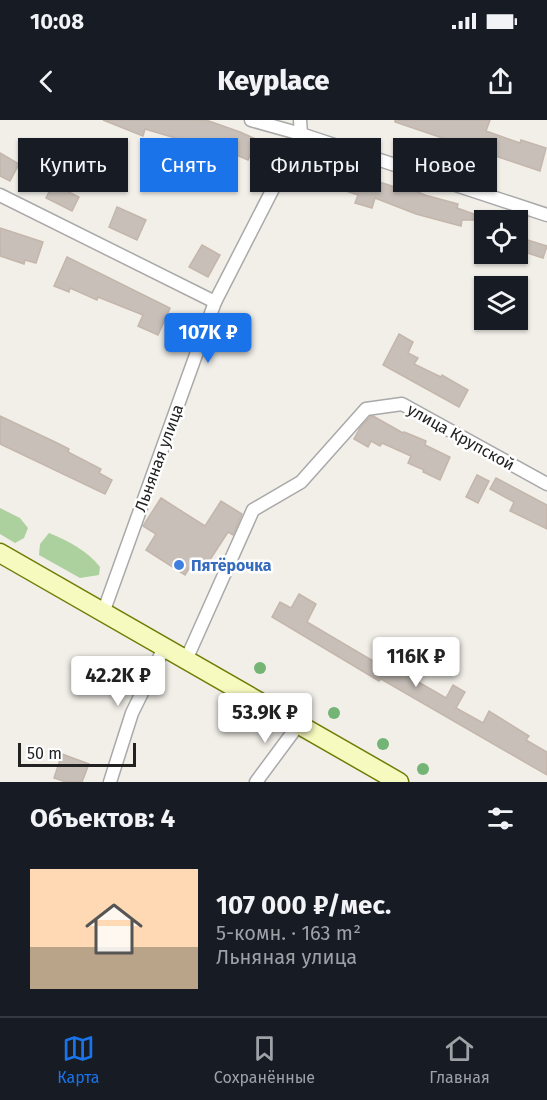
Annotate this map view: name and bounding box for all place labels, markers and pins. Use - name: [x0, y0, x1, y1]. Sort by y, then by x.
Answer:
- pin: 107K ₽: [159, 313, 257, 364]
- place label: Пятёрочка: [191, 556, 272, 575]
- marker: Пятёрочка: [172, 558, 186, 572]
- pin: 116K ₽: [367, 637, 465, 688]
- pin: 42.2K ₽: [63, 656, 173, 707]
- pin: 53.9K ₽: [210, 693, 320, 744]

